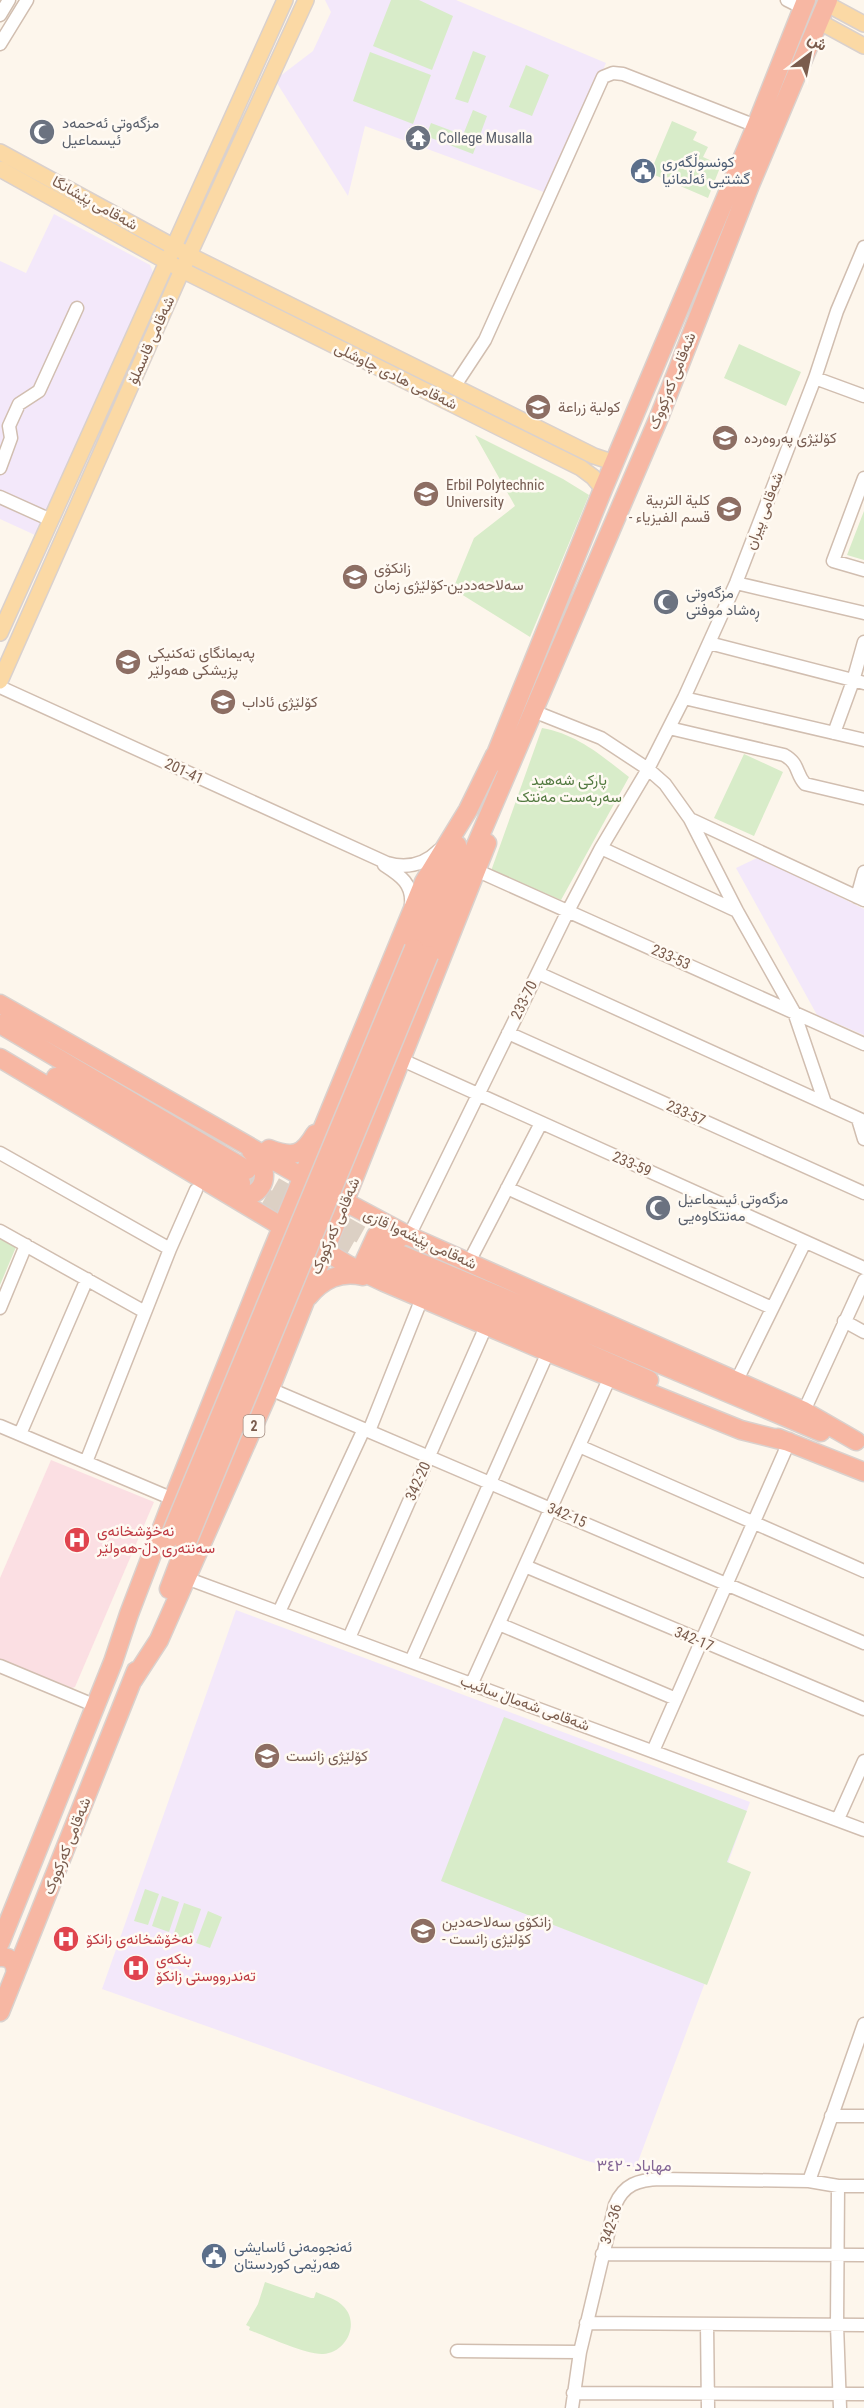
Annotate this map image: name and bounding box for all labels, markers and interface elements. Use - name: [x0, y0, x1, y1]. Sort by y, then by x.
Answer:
- north arrow: [780, 24, 840, 84]
- text: ش: [804, 29, 831, 55]
- place label: مزگەوتی ئەحمەد ئیسماعیل: [62, 114, 159, 149]
- mosque icon: مزگەوتی ئەحمەد ئیسماعیل: [27, 117, 57, 147]
- temple icon: College Musalla: [403, 123, 433, 153]
- place label: College Musalla: [438, 129, 533, 147]
- place label: کونسوڵگەری گشتیی ئەڵمانیا: [662, 153, 751, 189]
- public building icon: کونسوڵگەری گشتیی ئەڵمانیا: [628, 156, 658, 186]
- street label: شەقامی پێشانگا: [49, 172, 141, 235]
- street label: شەقامی قاسملۆ: [124, 293, 179, 387]
- street label: شەقامی کەرکووک: [644, 330, 701, 433]
- street label: شەقامی هادی چاوشلی: [331, 338, 460, 415]
- school or university icon: كولية زراعة: [523, 392, 553, 422]
- place label: كولية زراعة: [558, 398, 621, 416]
- school or university icon: کۆلێژی پەروەردە: [710, 423, 740, 453]
- place label: کۆلێژی پەروەردە: [744, 429, 837, 448]
- street label: شەقامی پیران: [741, 470, 788, 553]
- place label: Erbil Polytechnic University: [446, 476, 545, 511]
- school or university icon: Erbil Polytechnic University: [411, 479, 441, 509]
- place label: كلية التربية - قسم الفيزياء: [629, 491, 710, 527]
- school or university icon: كلية التربية - قسم الفيزياء: [714, 494, 744, 524]
- place label: زانکۆی سەلاحەددین-کۆلێژی زمان: [374, 559, 524, 595]
- school or university icon: زانکۆی سەلاحەددین-کۆلێژی زمان: [340, 562, 370, 592]
- place label: مزگەوتی ڕەشاد موفتی: [686, 584, 760, 622]
- mosque icon: مزگەوتی ڕەشاد موفتی: [651, 587, 681, 617]
- place label: پەیمانگای تەکنیکی پزیشکی هەولێر: [147, 644, 255, 680]
- school or university icon: پەیمانگای تەکنیکی پزیشکی هەولێر: [113, 647, 143, 677]
- school or university icon: کۆلێژی ئاداب: [208, 687, 238, 717]
- place label: کۆلێژی ئاداب: [242, 693, 318, 712]
- street label: 201-41: [162, 754, 206, 788]
- park label: پارکی شەهید سەربەست مەنتک: [516, 771, 622, 806]
- street label: 233-53: [649, 940, 693, 974]
- street label: 233-70: [507, 978, 541, 1022]
- street label: 233-57: [664, 1096, 708, 1130]
- street label: 233-59: [610, 1147, 654, 1181]
- street label: شەقامی کەرکووک: [307, 1175, 364, 1277]
- place label: مزگەوتی ئیسماعیل مەنتکاوەیی: [678, 1190, 788, 1226]
- mosque icon: مزگەوتی ئیسماعیل مەنتکاوەیی: [643, 1193, 673, 1223]
- street label: شەقامی پێشەوا قازی: [360, 1205, 480, 1274]
- road number: 2: [244, 1415, 264, 1437]
- street label: 342-20: [401, 1459, 435, 1503]
- street label: 342-15: [545, 1499, 589, 1531]
- place label: نەخۆشخانەی سەنتەری دڵ-هەولێر: [96, 1522, 215, 1558]
- hospital icon: نەخۆشخانەی سەنتەری دڵ-هەولێر: [62, 1525, 92, 1555]
- street label: 342-17: [672, 1623, 716, 1655]
- street label: شەقامی شەماڵ سائیب: [458, 1671, 592, 1736]
- school or university icon: کۆلێژی زانست: [252, 1741, 282, 1771]
- place label: کۆلێژی زانست: [286, 1747, 368, 1766]
- street label: شەقامی کەرکووک: [39, 1795, 96, 1898]
- place label: زانکۆی سەلاحەدین - کۆلێژی زانست: [442, 1913, 551, 1949]
- school or university icon: زانکۆی سەلاحەدین - کۆلێژی زانست: [408, 1916, 438, 1946]
- hospital icon: نەخۆشخانەی زانکۆ: [51, 1924, 81, 1954]
- place label: نەخۆشخانەی زانکۆ: [86, 1930, 193, 1949]
- place label: بنکەی تەندرووستی زانکۆ: [156, 1950, 256, 1986]
- hospital icon: بنکەی تەندرووستی زانکۆ: [121, 1953, 151, 1983]
- district label: مهاباد - ٣٤٢: [597, 2156, 671, 2176]
- street label: 342-36: [596, 2202, 626, 2246]
- place label: ئەنجومەنی ئاسایشی هەرێمی کوردستان: [234, 2238, 352, 2274]
- public building icon: ئەنجومەنی ئاسایشی هەرێمی کوردستان: [199, 2241, 229, 2271]

